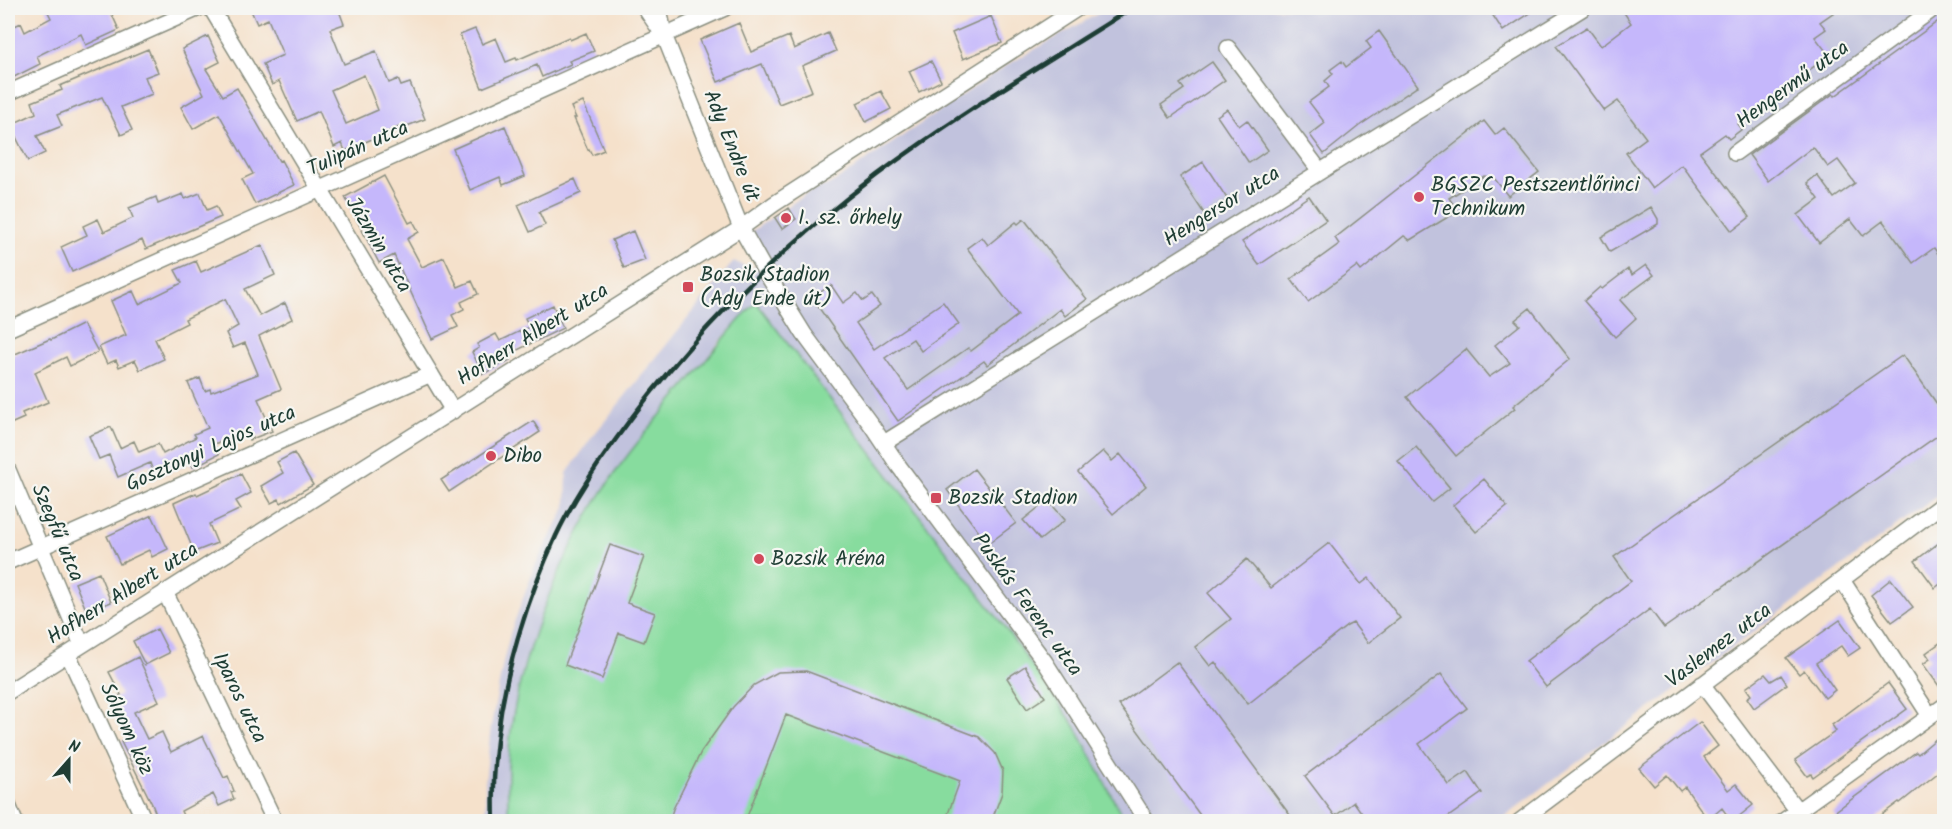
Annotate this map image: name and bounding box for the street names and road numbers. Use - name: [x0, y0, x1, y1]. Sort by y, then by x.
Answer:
- street label: Hengermű utca: [1729, 32, 1857, 138]
- street label: Ady Endre út: [694, 85, 769, 208]
- street label: Tulipán utca: [302, 112, 414, 186]
- street label: Hengersor utca: [1157, 158, 1287, 256]
- street label: Jázmin utca: [336, 190, 420, 300]
- street label: Hofherr Albert utca: [451, 275, 615, 395]
- street label: Gosztonyi Lajos utca: [120, 397, 302, 501]
- street label: Szegfű utca: [22, 479, 92, 587]
- street label: Puskás Ferenc utca: [963, 526, 1091, 684]
- street label: Hofherr Albert utca: [41, 534, 205, 654]
- street label: Vaslemez utca: [1659, 595, 1779, 697]
- street label: Iparos utca: [203, 647, 275, 749]
- street label: Sólyom köz: [90, 677, 162, 781]

